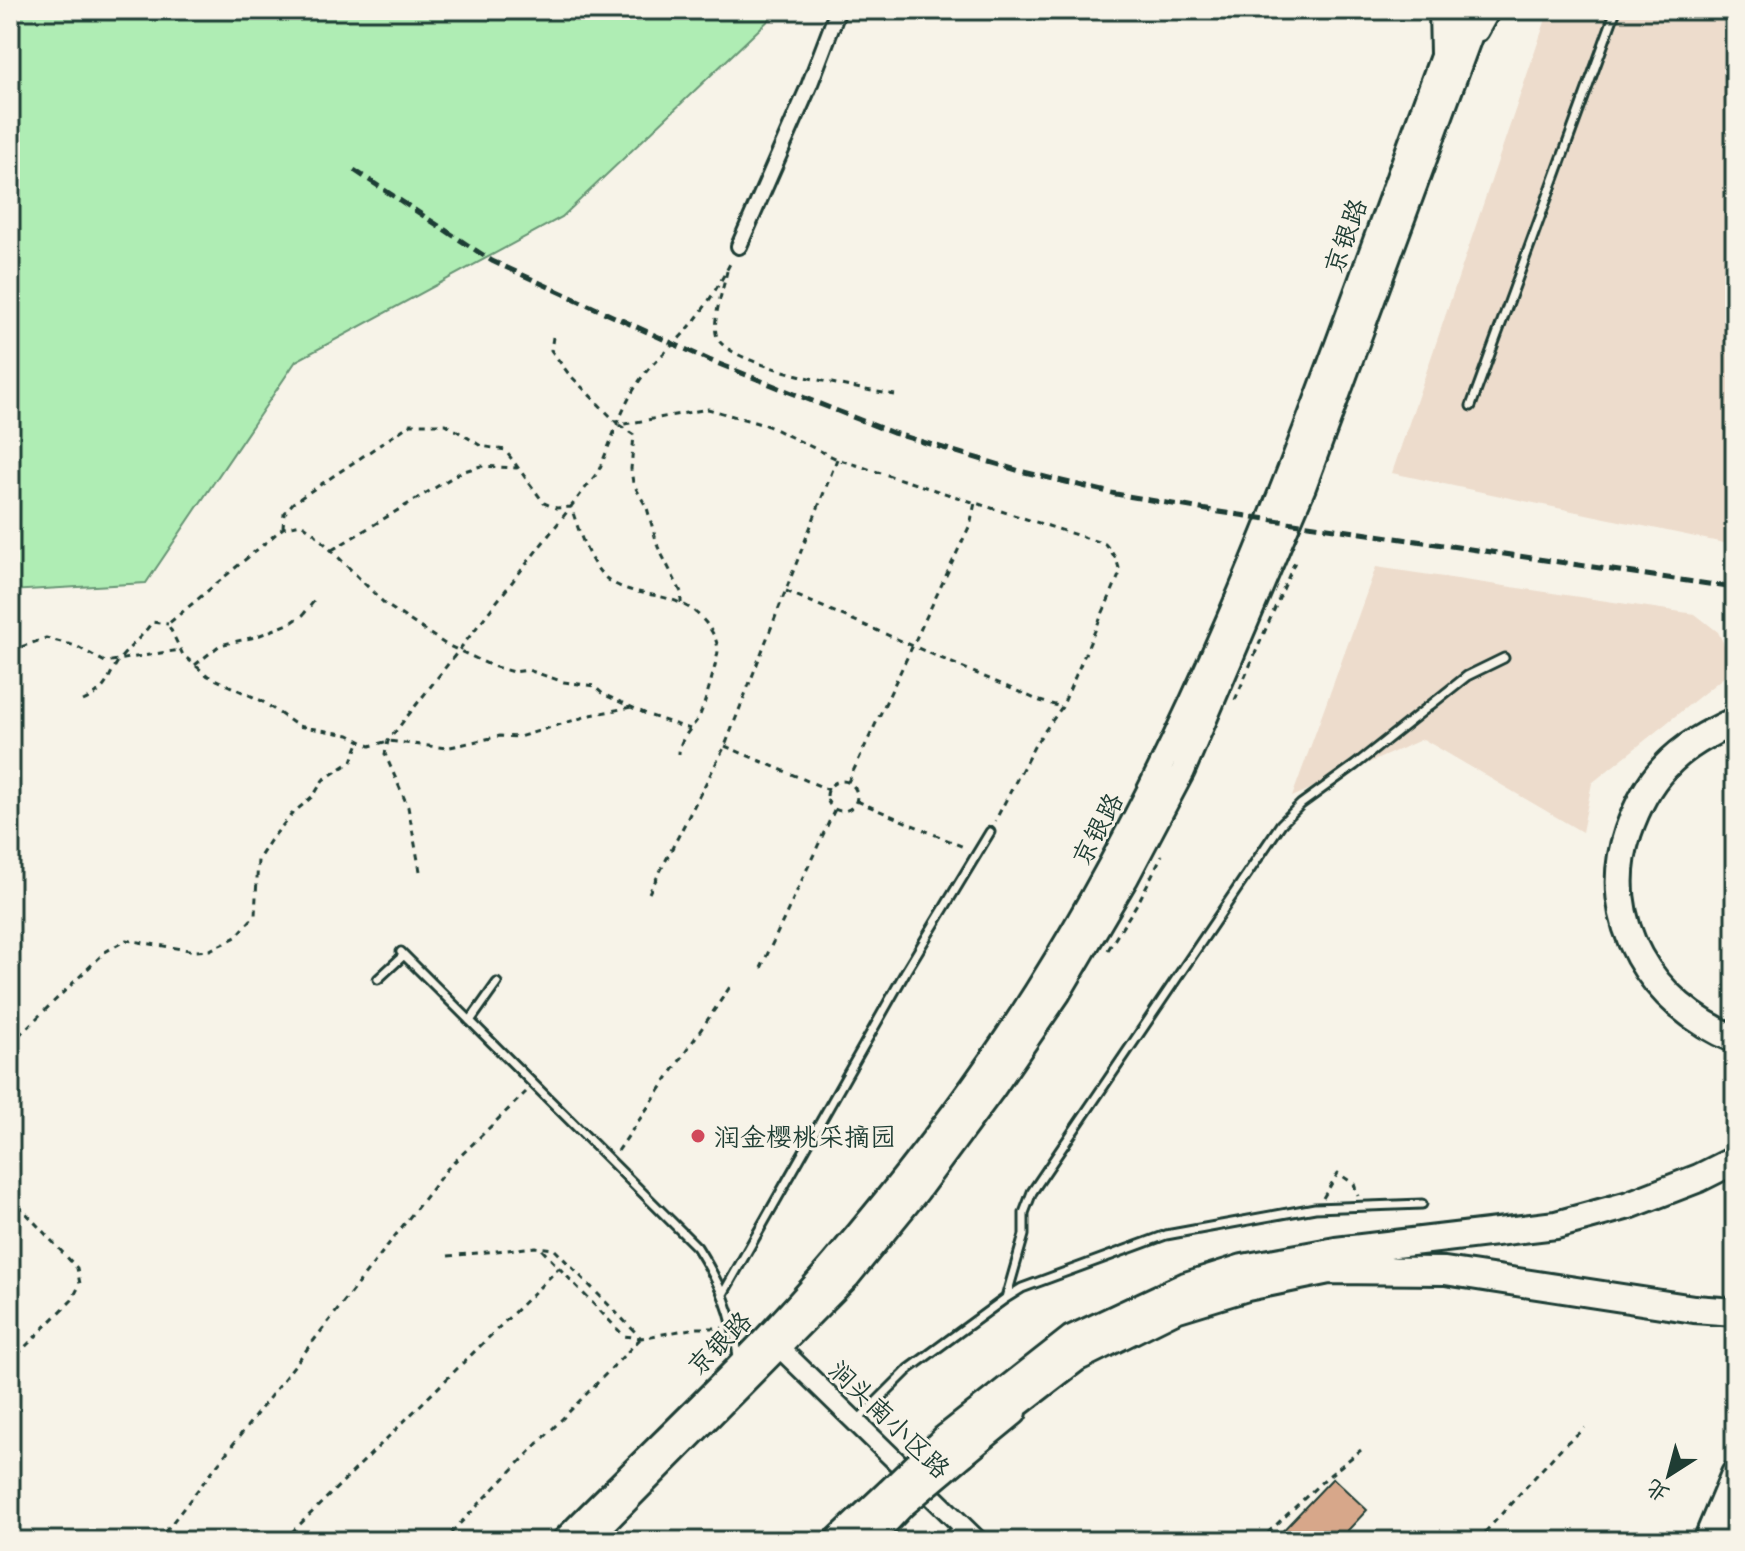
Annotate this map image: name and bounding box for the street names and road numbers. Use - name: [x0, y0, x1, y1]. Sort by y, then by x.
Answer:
- street label: 京银路: [1316, 194, 1374, 278]
- street label: 京银路: [1064, 787, 1130, 871]
- street label: 京银路: [680, 1304, 758, 1382]
- street label: 涧头南小区路: [822, 1353, 958, 1485]

